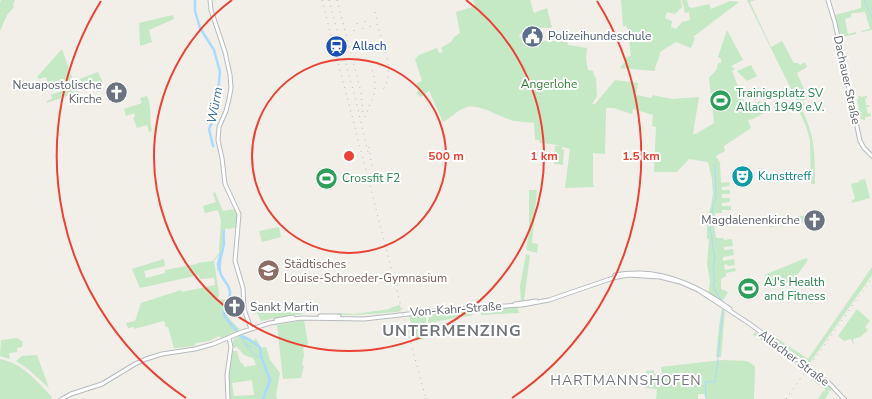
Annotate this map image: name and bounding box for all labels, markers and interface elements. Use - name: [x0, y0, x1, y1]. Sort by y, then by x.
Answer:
- public building icon: Polizeihundeschule: [519, 23, 545, 49]
- place label: Polizeihundeschule: [548, 28, 651, 44]
- station icon: Allach: [324, 33, 350, 59]
- street label: Dachauer Straße: [830, 34, 864, 126]
- place label: Allach: [352, 38, 387, 54]
- park label: Angerlohe: [521, 76, 577, 92]
- place label: Neuapostolische Kirche: [13, 77, 102, 107]
- church icon: Neuapostolische Kirche: [104, 79, 130, 105]
- water label: Würm: [203, 85, 227, 125]
- place label: Trainigsplatz SV Allach 1949 e.V.: [736, 85, 824, 115]
- sports icon: Trainigsplatz SV Allach 1949 e.V.: [707, 87, 733, 113]
- text: 500 m: [428, 148, 464, 164]
- text: 1 km: [530, 148, 558, 164]
- text: 1.5 km: [622, 148, 660, 164]
- centre of rings: [342, 149, 356, 163]
- theatre icon: Kunsttreff: [729, 163, 755, 189]
- sports icon: Crossfit F2: [314, 165, 340, 191]
- place label: Kunsttreff: [758, 168, 812, 184]
- place label: Crossfit F2: [342, 170, 400, 186]
- church icon: Magdalenenkirche: [802, 207, 828, 233]
- place label: Magdalenenkirche: [701, 212, 800, 228]
- place label: Städtisches Louise-Schroeder-Gymnasium: [284, 256, 447, 286]
- school or university icon: Städtisches Louise-Schroeder-Gymnasium: [255, 258, 281, 284]
- place label: AJ's Health and Fitness: [764, 274, 826, 304]
- sports icon: AJ's Health and Fitness: [736, 276, 762, 302]
- church icon: Sankt Martin: [222, 294, 248, 320]
- street label: Von-Kahr-Straße: [409, 298, 502, 320]
- place label: Sankt Martin: [250, 299, 319, 315]
- district label: UNTERMENZING: [382, 320, 522, 342]
- street label: Allacher Straße: [756, 326, 832, 390]
- district label: HARTMANNSHOFEN: [550, 371, 702, 390]

